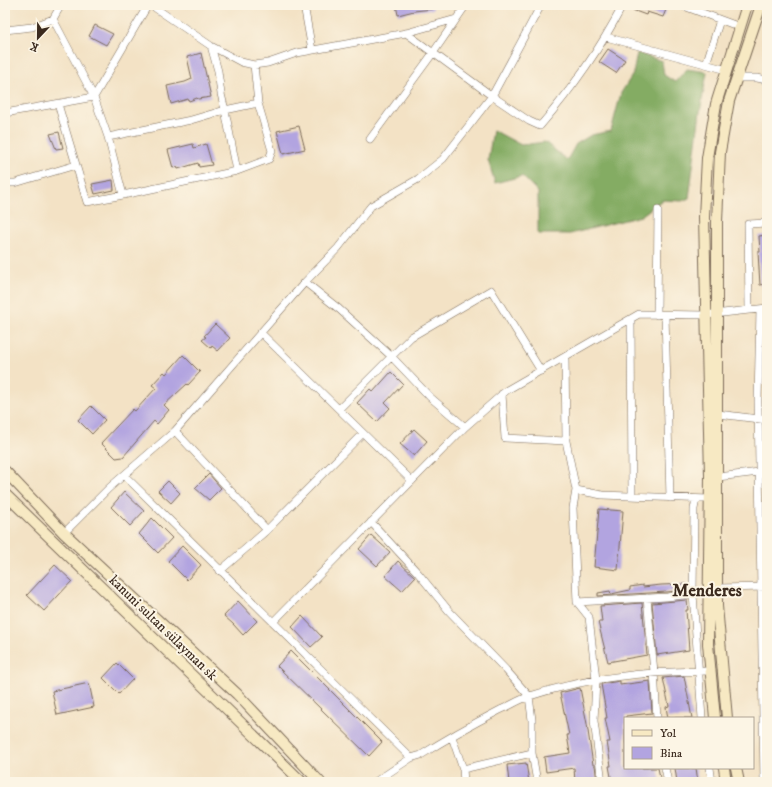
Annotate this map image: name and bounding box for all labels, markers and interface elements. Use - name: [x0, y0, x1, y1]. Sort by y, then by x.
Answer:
- north arrow: [18, 18, 58, 58]
- text: K: [28, 38, 41, 54]
- street label: kanuni sultan sülayman sk: [105, 572, 221, 684]
- district label: Menderes: [672, 580, 742, 602]
- legend: [624, 717, 754, 769]
- text: Yol: [660, 726, 677, 741]
- text: Bina: [660, 746, 683, 761]

